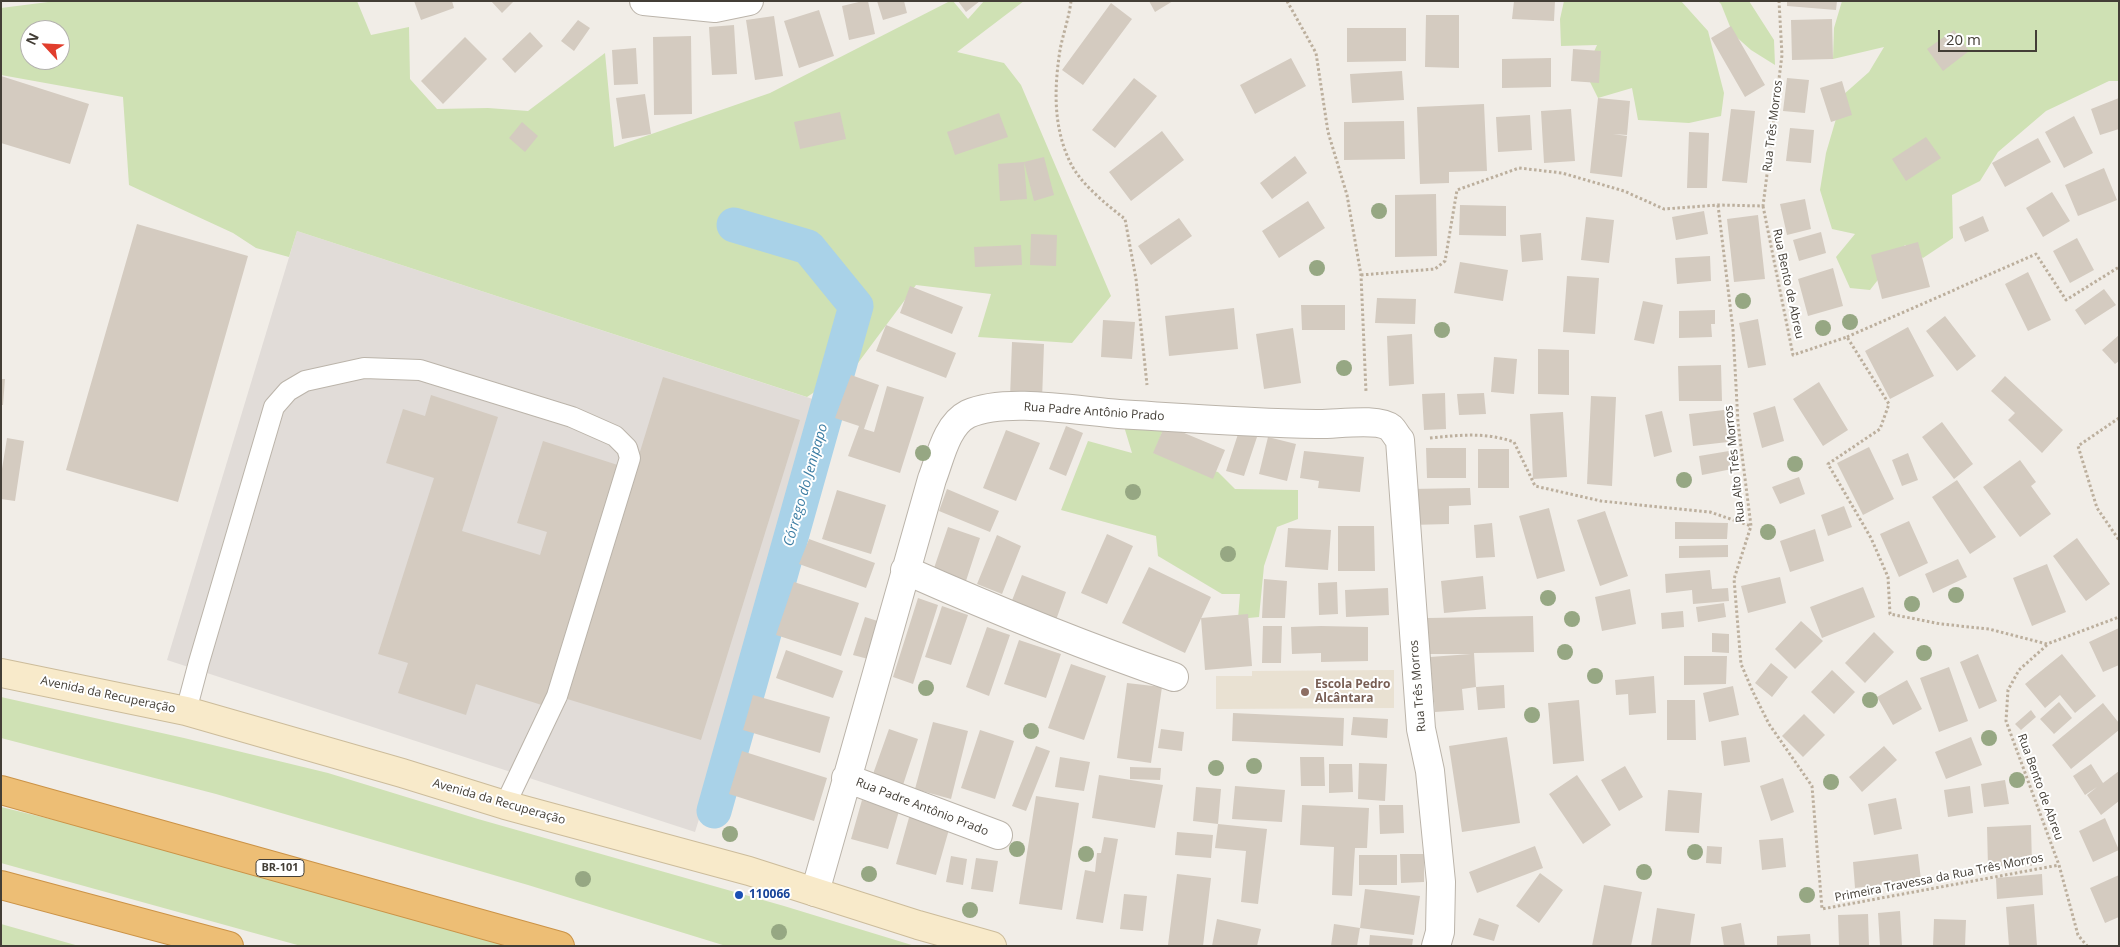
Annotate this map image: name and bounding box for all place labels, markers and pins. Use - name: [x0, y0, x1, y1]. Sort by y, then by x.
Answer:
- place label: Escola Pedro Alcântara: [1315, 678, 1390, 706]
- marker: Escola Pedro Alcântara: [1299, 686, 1311, 698]
- place label: 110066: [749, 888, 790, 902]
- marker: 110066: [733, 889, 745, 901]

